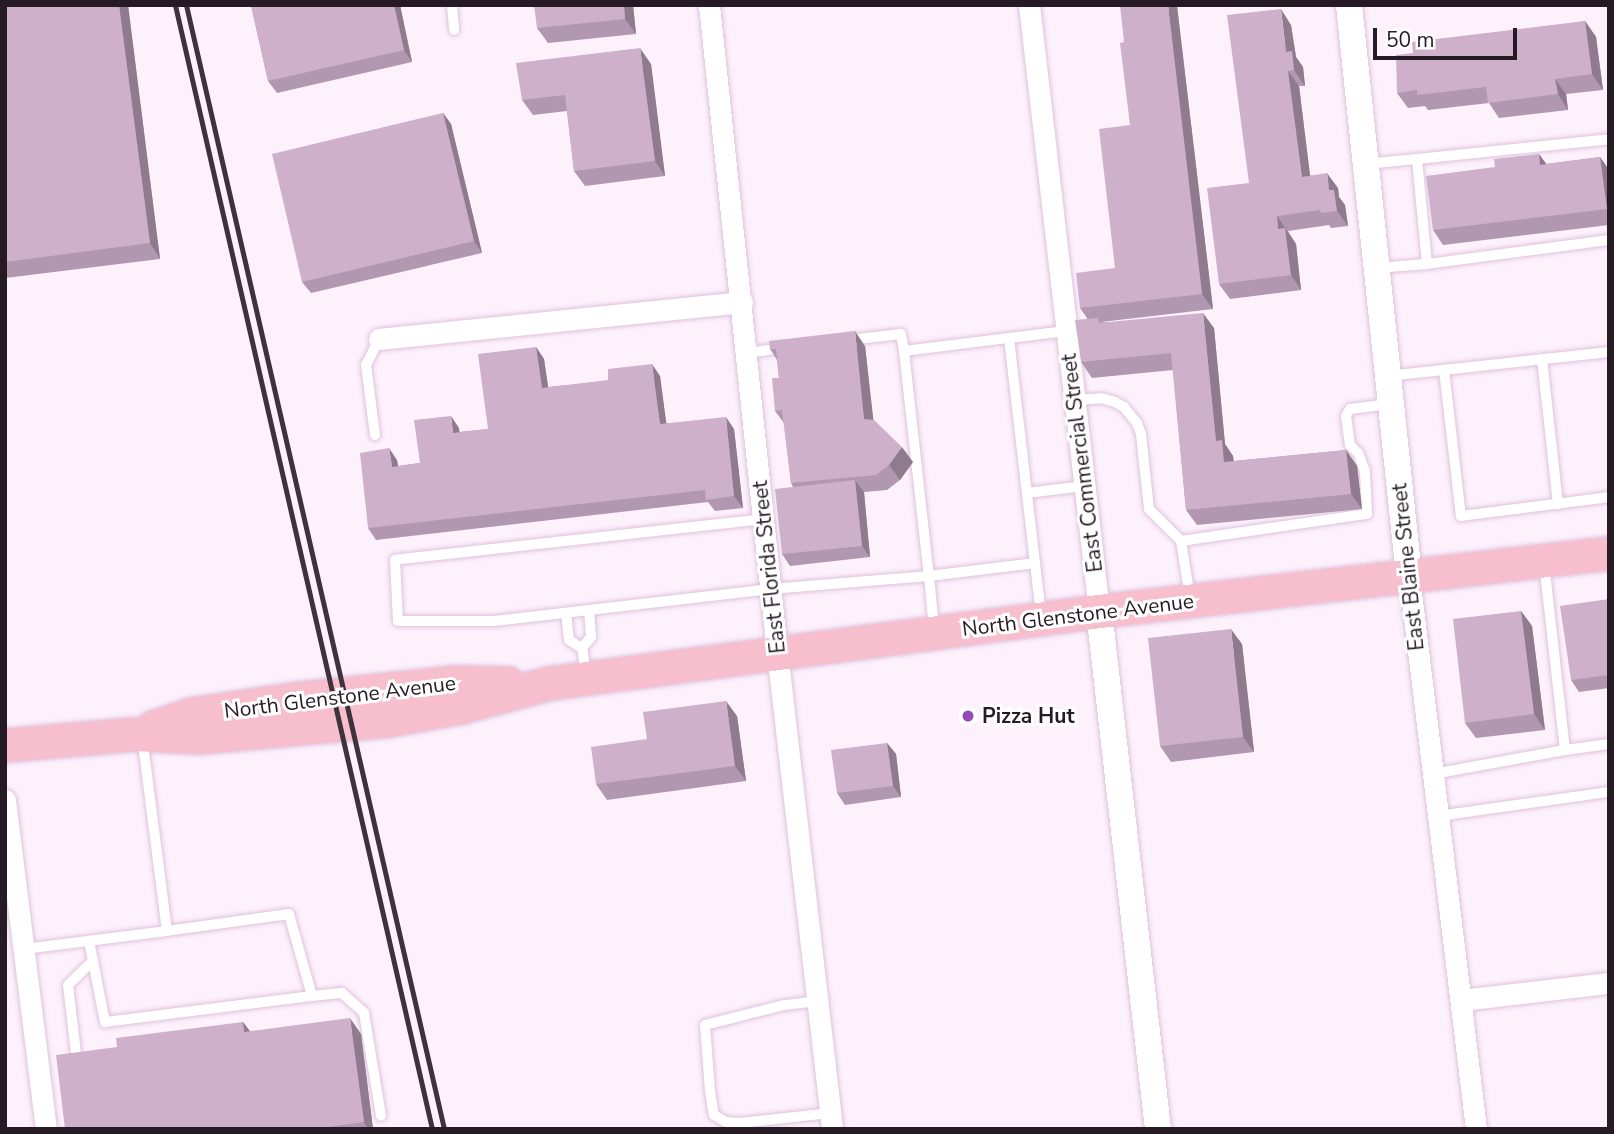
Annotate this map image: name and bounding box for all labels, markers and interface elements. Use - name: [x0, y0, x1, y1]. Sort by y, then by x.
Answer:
- scale bar: [1376, 14, 1520, 58]
- text: 50 m: [1386, 26, 1435, 54]
- street label: East Commercial Street: [1056, 352, 1108, 574]
- street label: East Florida Street: [747, 479, 791, 655]
- street label: East Blaine Street: [1387, 482, 1429, 652]
- street label: North Glenstone Avenue: [961, 588, 1195, 642]
- street label: North Glenstone Avenue: [223, 670, 457, 724]
- place label: Pizza Hut: [982, 703, 1074, 729]
- marker: Pizza Hut: [960, 708, 976, 724]

